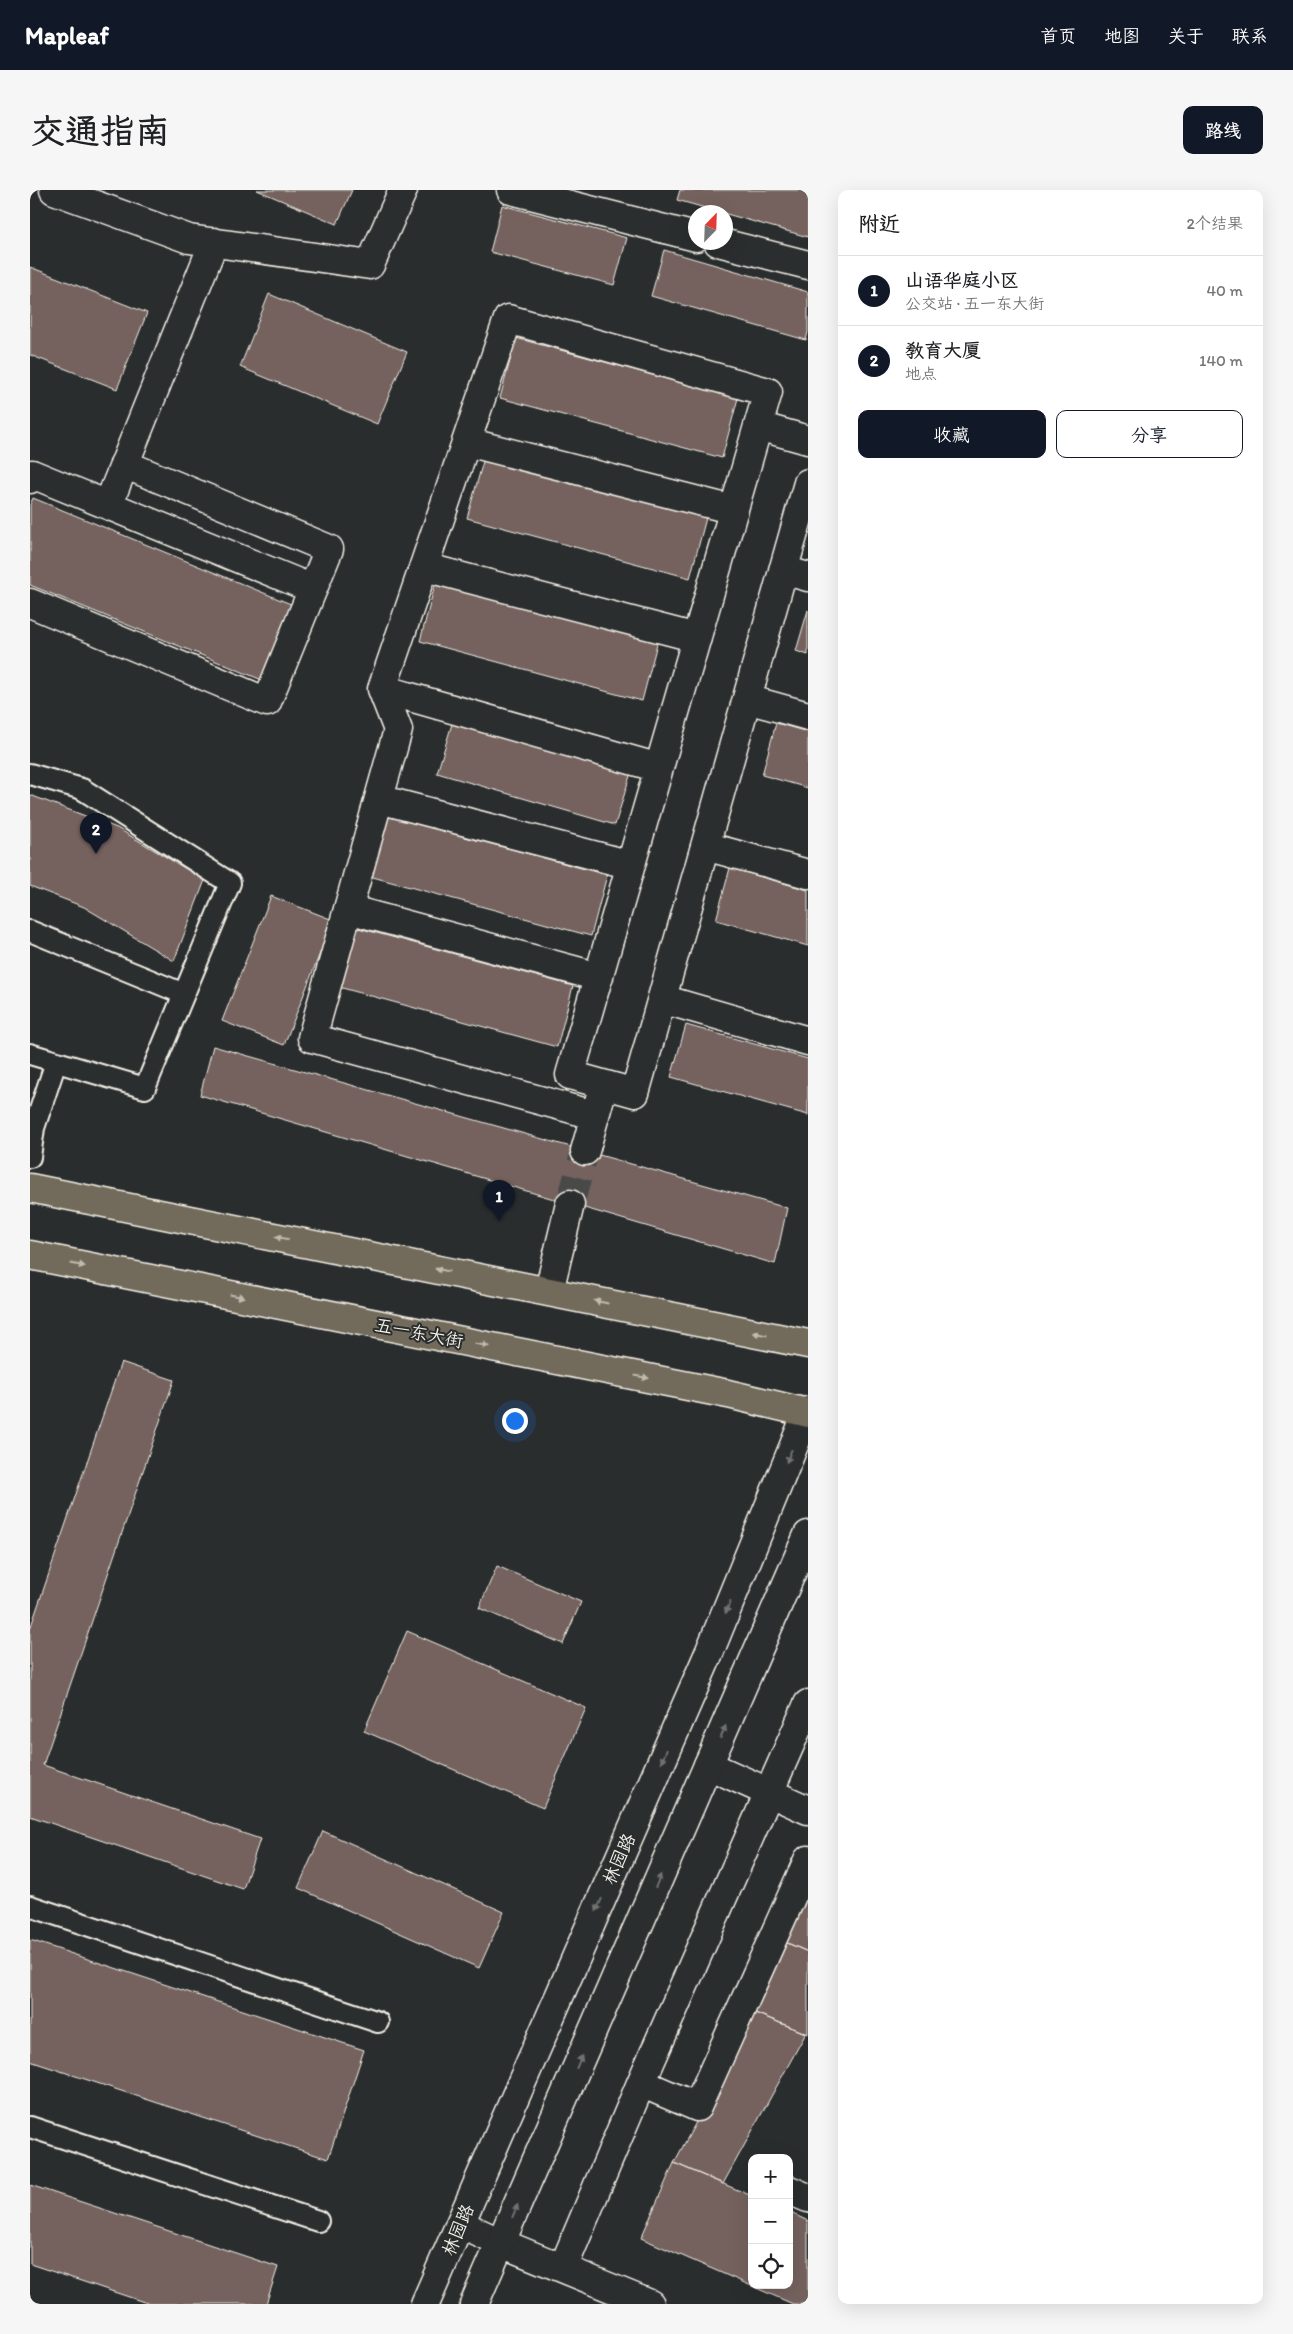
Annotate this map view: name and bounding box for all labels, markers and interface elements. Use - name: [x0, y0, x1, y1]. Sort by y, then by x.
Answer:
- text: Mapleaf: [25, 21, 109, 50]
- text: 首页: [1040, 25, 1076, 47]
- text: 地图: [1104, 25, 1140, 47]
- text: 关于: [1168, 25, 1204, 47]
- text: 联系: [1232, 25, 1268, 47]
- button: 路线: [1183, 106, 1263, 154]
- text: 交通指南: [30, 110, 170, 152]
- north arrow: [688, 205, 733, 250]
- text: 附近: [858, 211, 900, 236]
- text: 2个结果: [1187, 214, 1243, 233]
- text: 山语华庭小区: [905, 269, 1019, 292]
- text: 1: [870, 281, 878, 300]
- text: 40 m: [1206, 281, 1243, 300]
- text: 公交站 · 五一东大街: [905, 294, 1044, 313]
- text: 教育大厦: [905, 339, 981, 362]
- text: 2: [870, 351, 878, 370]
- text: 140 m: [1199, 351, 1243, 370]
- text: 地点: [905, 364, 937, 383]
- button: 收藏: [858, 410, 1046, 458]
- button: 分享: [1056, 410, 1243, 458]
- pin: 2: [80, 813, 112, 854]
- pin: 1: [483, 1180, 515, 1221]
- one-way arrow: [275, 1234, 290, 1242]
- one-way arrow: [70, 1261, 86, 1269]
- one-way arrow: [434, 1266, 449, 1274]
- one-way arrow: [230, 1293, 246, 1301]
- one-way arrow: [593, 1297, 609, 1305]
- street label: 五一东大街: [373, 1314, 465, 1352]
- one-way arrow: [753, 1330, 768, 1338]
- one-way arrow: [475, 1341, 490, 1349]
- one-way arrow: [634, 1373, 649, 1381]
- your location: [502, 1408, 528, 1434]
- one-way arrow: [785, 1449, 793, 1463]
- one-way arrow: [723, 1599, 731, 1614]
- one-way arrow: [719, 1725, 727, 1739]
- one-way arrow: [659, 1749, 667, 1763]
- street label: 林园路: [598, 1830, 640, 1888]
- one-way arrow: [654, 1873, 662, 1888]
- one-way arrow: [594, 1898, 602, 1912]
- one-way arrow: [576, 2055, 584, 2069]
- map controls: [748, 2154, 793, 2289]
- button: +: [748, 2154, 793, 2199]
- button: −: [748, 2199, 793, 2244]
- street label: 林园路: [437, 2201, 479, 2259]
- one-way arrow: [511, 2204, 519, 2218]
- button: locate: [748, 2244, 793, 2289]

